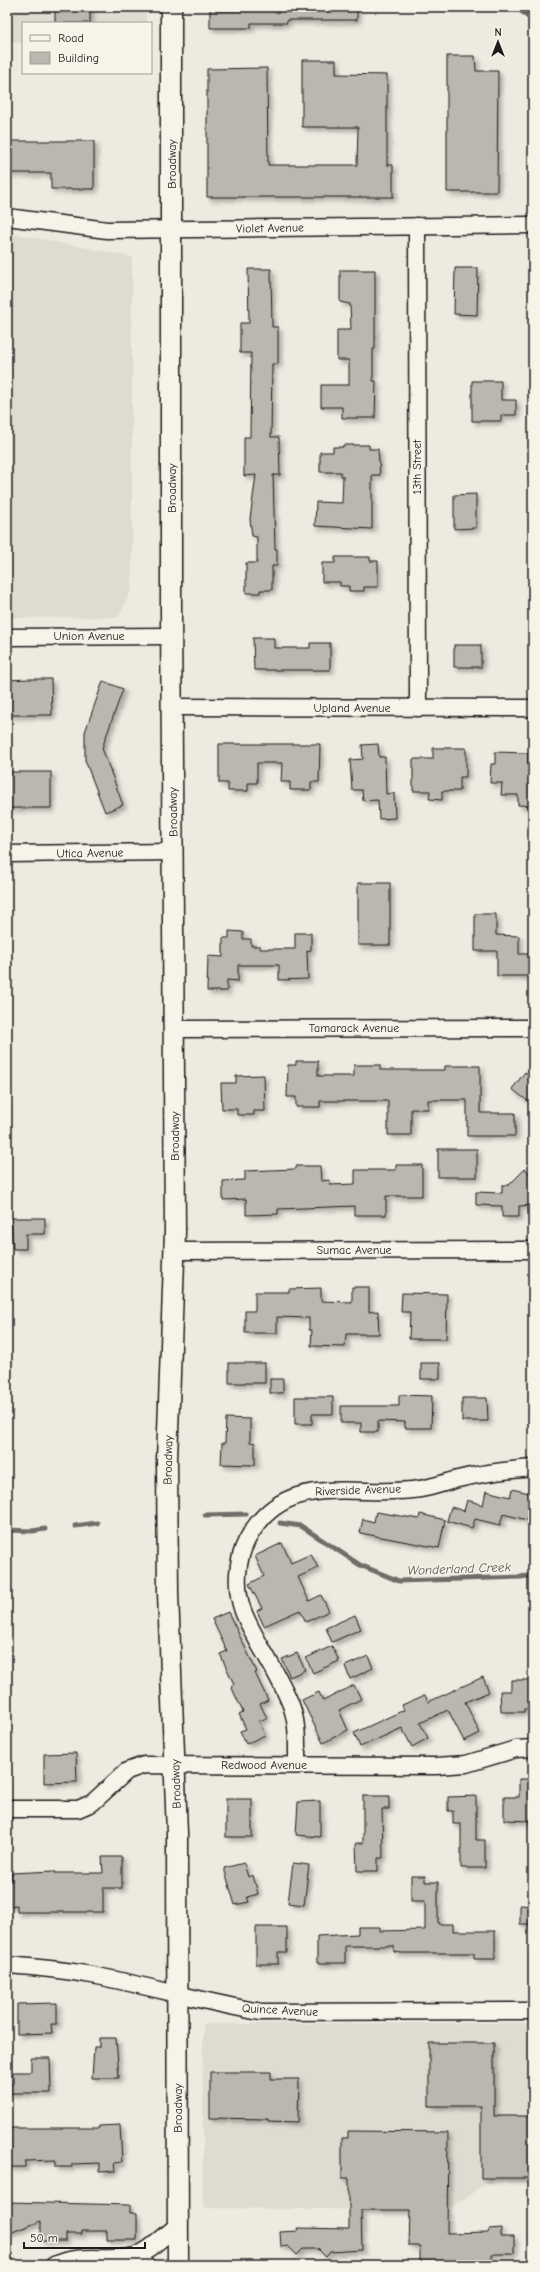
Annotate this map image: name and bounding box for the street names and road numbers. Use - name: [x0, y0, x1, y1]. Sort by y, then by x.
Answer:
- street label: Broadway: [165, 139, 179, 189]
- street label: Violet Avenue: [236, 220, 304, 236]
- street label: 13th Street: [410, 439, 424, 494]
- street label: Broadway: [165, 463, 179, 513]
- street label: Union Avenue: [53, 629, 125, 643]
- street label: Upland Avenue: [313, 701, 391, 715]
- street label: Broadway: [166, 787, 180, 837]
- street label: Utica Avenue: [56, 845, 124, 861]
- street label: Tamarack Avenue: [309, 1021, 399, 1035]
- street label: Broadway: [168, 1111, 182, 1161]
- street label: Sumac Avenue: [316, 1243, 392, 1257]
- street label: Broadway: [161, 1435, 175, 1485]
- street label: Riverside Avenue: [315, 1482, 401, 1498]
- street label: Broadway: [168, 1758, 184, 1809]
- street label: Redwood Avenue: [221, 1758, 307, 1772]
- street label: Quince Avenue: [242, 2001, 318, 2019]
- street label: Broadway: [171, 2083, 185, 2133]

